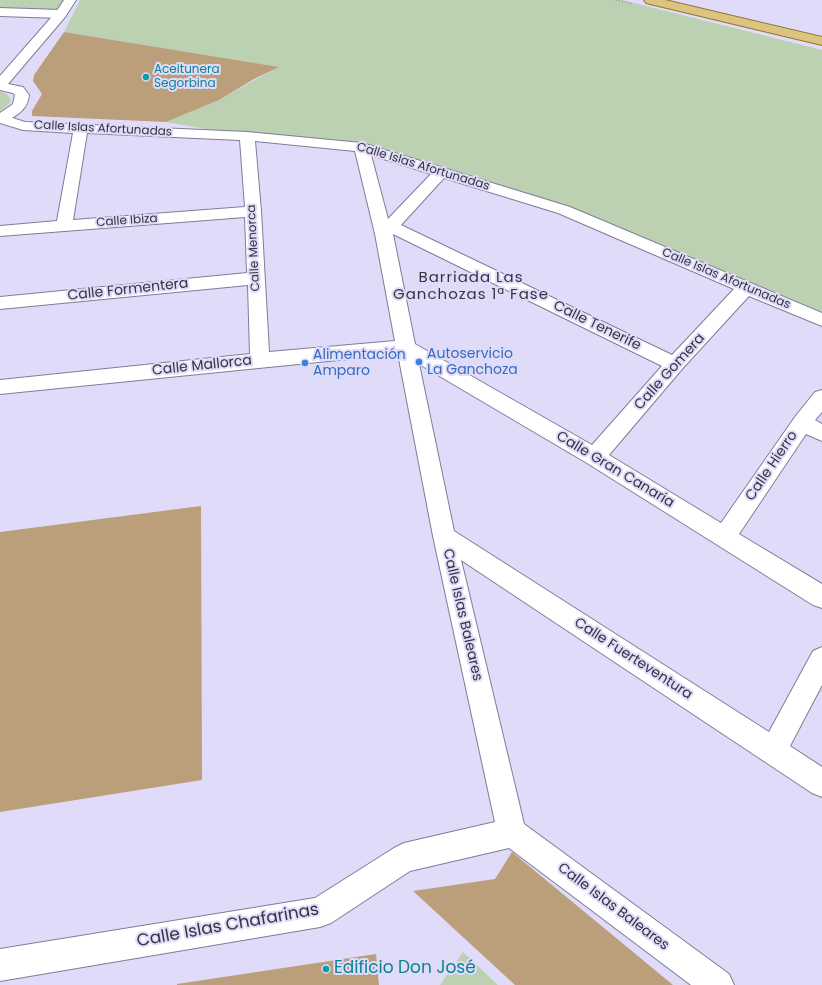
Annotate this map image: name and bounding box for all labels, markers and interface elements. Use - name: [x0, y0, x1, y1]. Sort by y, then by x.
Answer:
- place label: Aceitunera Segorbina: [154, 63, 220, 91]
- marker: Aceitunera Segorbina: [141, 72, 151, 82]
- street label: Calle Islas Afortunadas: [34, 118, 172, 140]
- street label: Calle Islas Afortunadas: [355, 140, 491, 194]
- street label: Calle Menorca: [245, 204, 263, 292]
- street label: Calle Ibiza: [96, 212, 158, 230]
- street label: Calle Islas Afortunadas: [660, 245, 792, 313]
- district label: Barriada Las Ganchozas 1ª Fase: [402, 269, 540, 304]
- street label: Calle Formentera: [67, 275, 189, 305]
- street label: Calle Tenerife: [550, 298, 644, 354]
- street label: Calle Gomera: [631, 330, 709, 414]
- place label: Autoservicio La Ganchoza: [427, 346, 518, 378]
- place label: Alimentación Amparo: [313, 347, 406, 380]
- street label: Calle Mallorca: [151, 352, 253, 380]
- marker: Autoservicio La Ganchoza: [414, 357, 424, 367]
- marker: Alimentación Amparo: [300, 358, 310, 368]
- street label: Calle Gran Canaria: [553, 428, 677, 512]
- street label: Calle Hierro: [742, 428, 802, 504]
- street label: Calle Islas Baleares: [439, 547, 485, 683]
- street label: Calle Fuerteventura: [571, 615, 695, 703]
- street label: Calle Islas Baleares: [554, 860, 672, 954]
- street label: Calle Islas Chafarinas: [135, 900, 321, 952]
- place label: Edificio Don José: [334, 959, 476, 979]
- marker: Edificio Don José: [321, 964, 331, 974]

